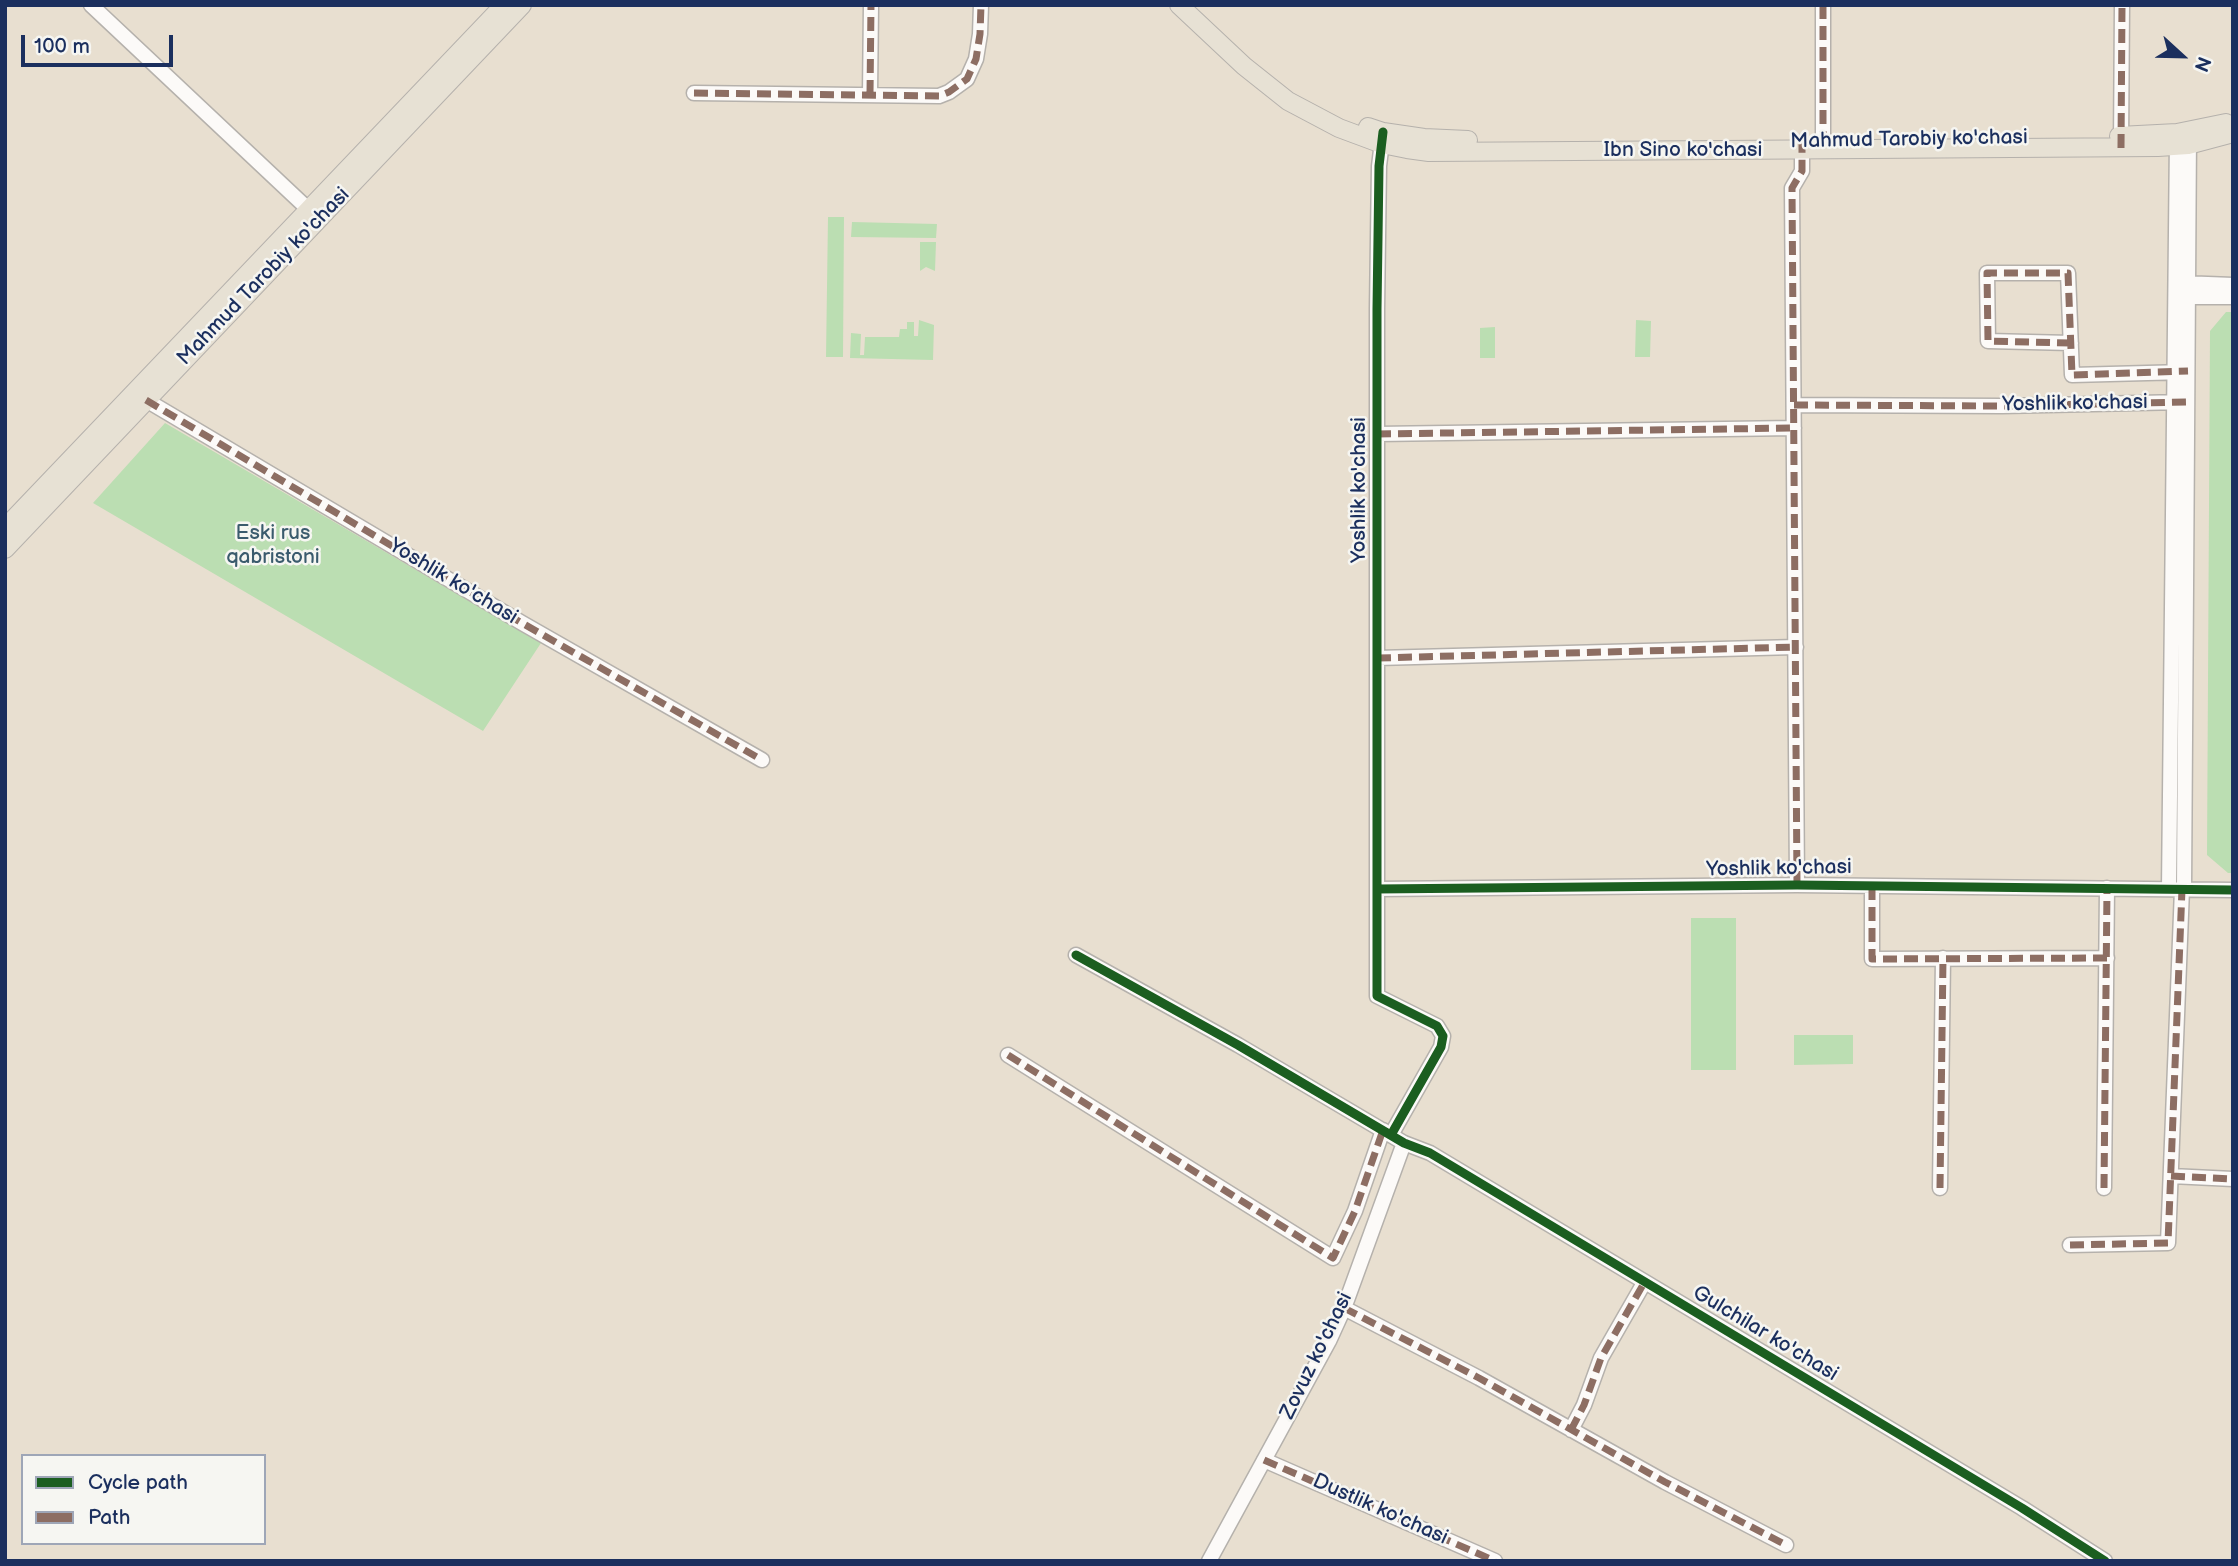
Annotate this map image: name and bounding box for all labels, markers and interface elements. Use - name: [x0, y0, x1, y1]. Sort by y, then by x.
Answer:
- scale bar: [24, 21, 177, 65]
- north arrow: [2147, 21, 2217, 91]
- text: 100 m: [34, 34, 90, 59]
- text: N: [2189, 53, 2215, 75]
- street label: Mahmud Tarobiy ko'chasi: [1790, 125, 2028, 155]
- street label: Ibn Sino ko'chasi: [1604, 138, 1762, 164]
- street label: Mahmud Tarobiy ko'chasi: [172, 183, 356, 371]
- street label: Yoshlik ko'chasi: [2002, 390, 2148, 418]
- street label: Yoshlik ko'chasi: [1347, 417, 1373, 563]
- park label: Eski rus qabristoni: [226, 521, 320, 571]
- street label: Yoshlik ko'chasi: [384, 534, 522, 630]
- street label: Yoshlik ko'chasi: [1706, 855, 1852, 883]
- street label: Gulchilar ko'chasi: [1688, 1281, 1842, 1387]
- street label: Zovuz ko'chasi: [1275, 1288, 1359, 1424]
- legend: [21, 1454, 266, 1545]
- street label: Dustlik ko'chasi: [1308, 1469, 1452, 1551]
- text: Cycle path: [88, 1470, 188, 1495]
- text: Path: [88, 1505, 130, 1530]

